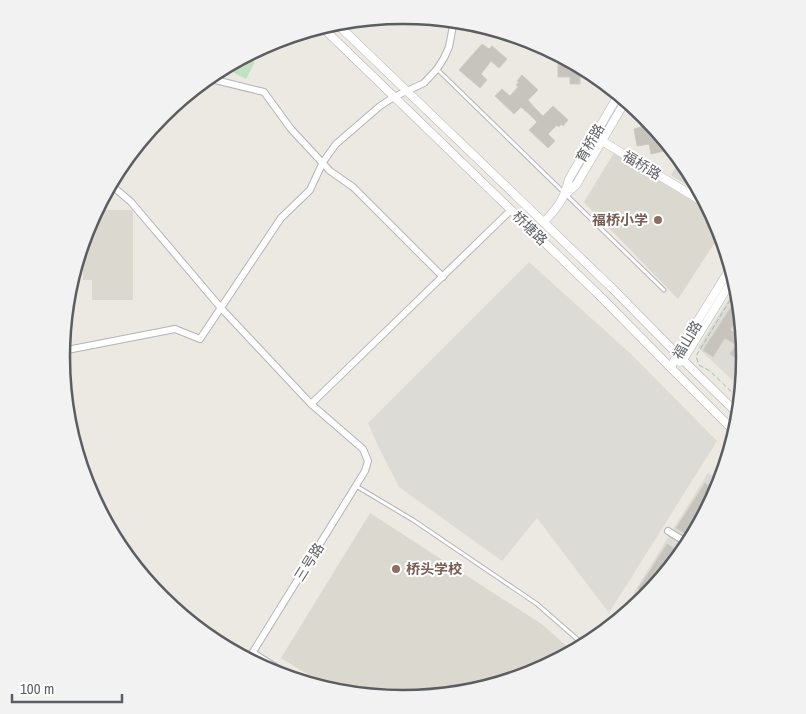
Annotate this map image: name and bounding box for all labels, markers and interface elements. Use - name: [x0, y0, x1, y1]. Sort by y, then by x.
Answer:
- street label: 育桥路: [572, 120, 608, 166]
- street label: 福桥路: [619, 146, 665, 184]
- street label: 桥塘路: [509, 207, 551, 249]
- place label: 福桥小学: [592, 211, 648, 229]
- marker: 福桥小学: [652, 214, 664, 226]
- street label: 福山路: [668, 317, 706, 363]
- street label: 三号路: [290, 539, 328, 585]
- place label: 桥头学校: [406, 560, 462, 578]
- marker: 桥头学校: [390, 563, 402, 575]
- scale bar: [12, 672, 122, 704]
- text: 100 m: [20, 678, 54, 699]

